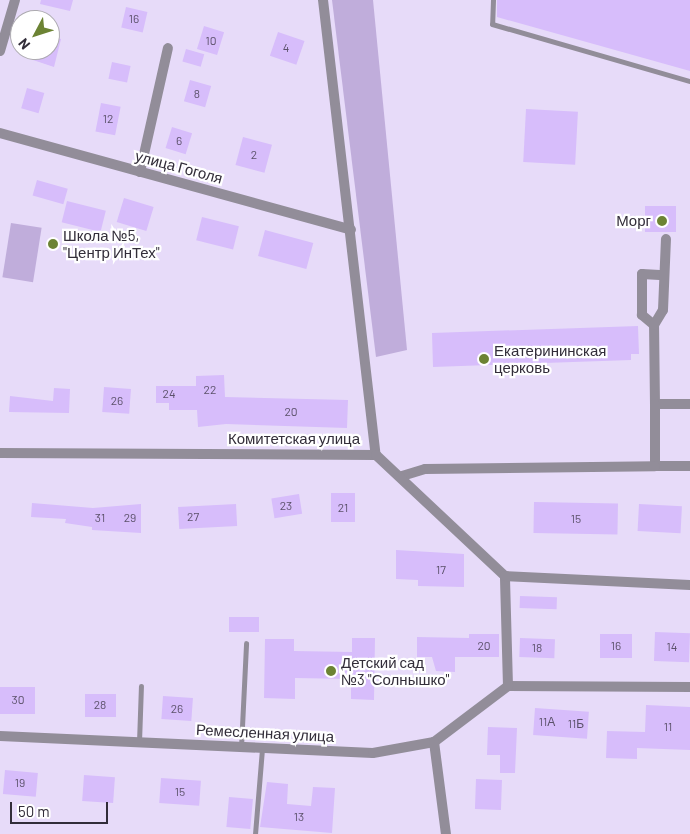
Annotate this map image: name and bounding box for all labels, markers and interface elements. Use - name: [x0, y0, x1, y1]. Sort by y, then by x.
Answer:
- north arrow: [10, 10, 60, 60]
- house number: 16: [129, 12, 139, 26]
- house number: 10: [206, 34, 216, 48]
- text: N: [14, 35, 33, 53]
- house number: 4: [283, 41, 289, 55]
- house number: 8: [194, 87, 200, 101]
- house number: 12: [103, 112, 113, 126]
- house number: 6: [176, 134, 182, 148]
- street label: улица Гоголя: [133, 147, 225, 187]
- house number: 2: [251, 148, 257, 162]
- place label: Морг: [616, 212, 651, 230]
- marker: Морг: [655, 214, 669, 228]
- place label: Школа №5, "Центр ИнТех": [63, 226, 160, 261]
- marker: Школа №5, "Центр ИнТех": [47, 238, 59, 250]
- place label: Екатерининская церковь: [494, 341, 606, 376]
- marker: Екатерининская церковь: [478, 353, 490, 365]
- house number: 22: [204, 383, 216, 397]
- house number: 24: [162, 387, 176, 401]
- house number: 26: [111, 394, 123, 408]
- house number: 20: [284, 405, 298, 419]
- street label: Комитетская улица: [228, 430, 360, 448]
- house number: 23: [280, 499, 292, 513]
- house number: 21: [338, 501, 348, 515]
- house number: 27: [187, 510, 199, 524]
- house number: 31: [95, 511, 105, 525]
- house number: 29: [124, 511, 136, 525]
- house number: 15: [571, 512, 581, 526]
- house number: 17: [436, 563, 446, 577]
- house number: 20: [477, 639, 491, 653]
- house number: 16: [611, 639, 621, 653]
- house number: 14: [667, 640, 677, 654]
- house number: 18: [532, 641, 542, 655]
- place label: Детский сад №3 "Солнышко": [341, 653, 449, 688]
- marker: Детский сад №3 "Солнышко": [325, 665, 337, 677]
- house number: 30: [12, 693, 24, 707]
- house number: 28: [94, 698, 106, 712]
- house number: 26: [171, 702, 183, 716]
- house number: 11А: [539, 715, 555, 729]
- house number: 11Б: [568, 717, 584, 731]
- street label: Ремесленная улица: [196, 720, 334, 746]
- house number: 11: [664, 720, 672, 734]
- house number: 19: [15, 776, 25, 790]
- house number: 15: [175, 785, 185, 799]
- scale bar: [12, 792, 110, 824]
- text: 50 m: [18, 802, 50, 820]
- house number: 13: [294, 810, 304, 824]

